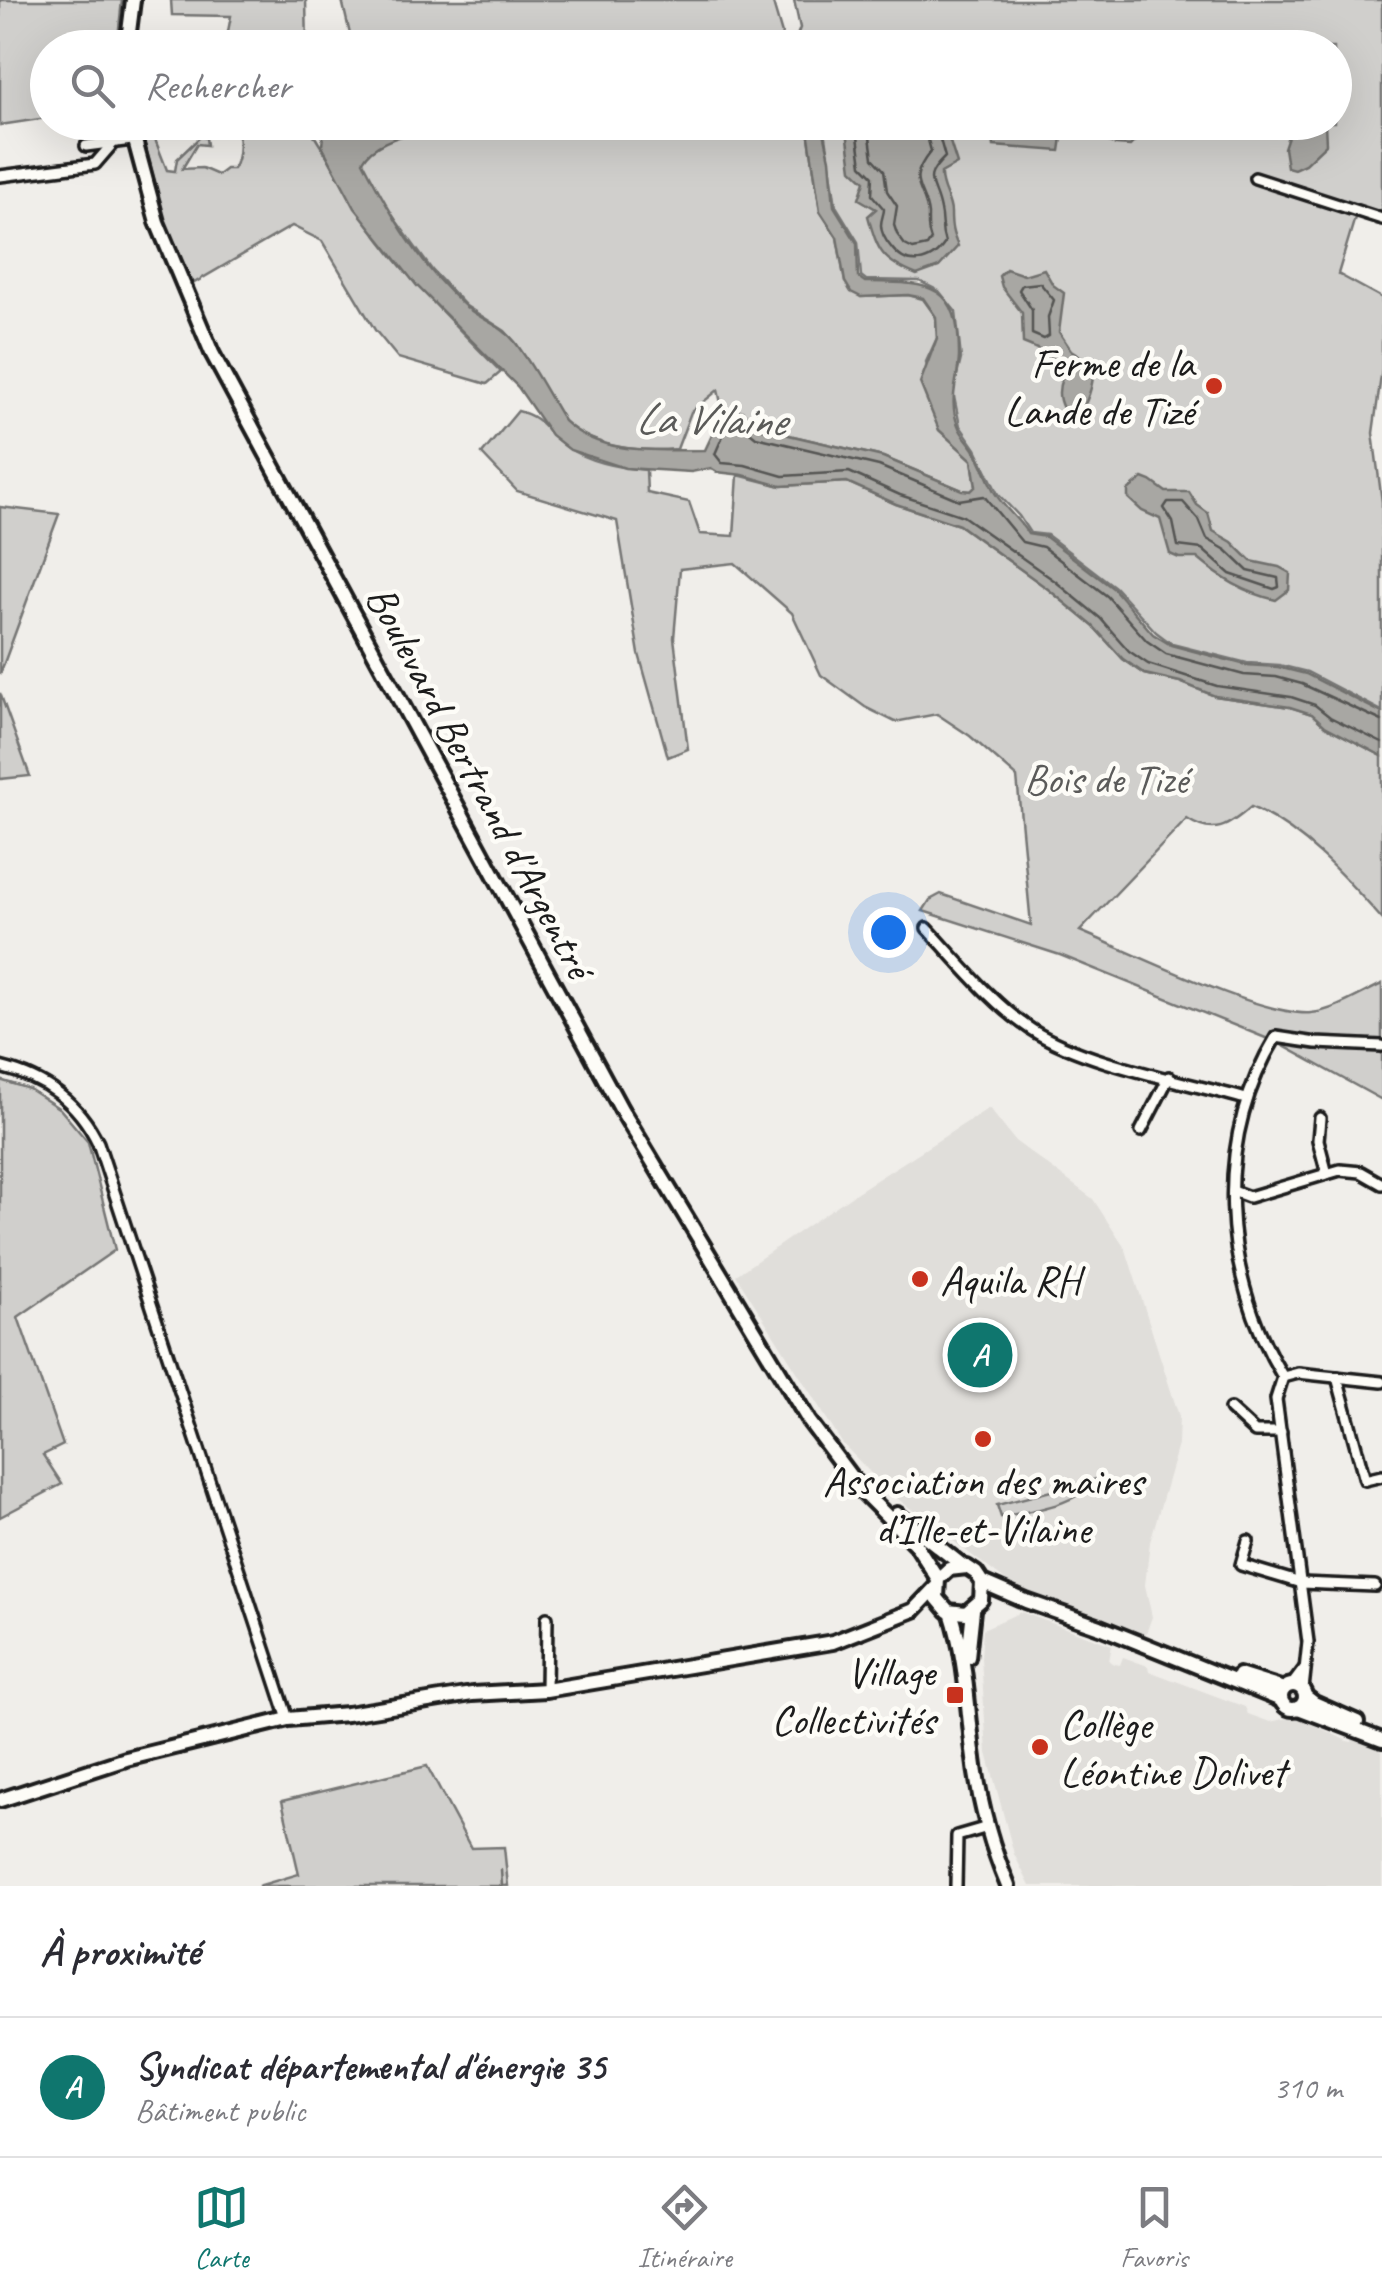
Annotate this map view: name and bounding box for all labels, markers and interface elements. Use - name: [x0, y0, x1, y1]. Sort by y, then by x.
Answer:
- search box: [30, 30, 1352, 140]
- icon: search: [65, 58, 120, 113]
- text: Rechercher: [145, 62, 291, 109]
- place label: Ferme de la Lande de Tizé: [1004, 337, 1200, 438]
- marker: Ferme de la Lande de Tizé: [1203, 375, 1225, 397]
- water label: La Vilaine: [635, 390, 792, 449]
- street label: Boulevard Bertrand d'Argentré: [354, 576, 609, 993]
- park label: Bois de Tizé: [1024, 753, 1194, 806]
- your location: [863, 907, 914, 958]
- place label: Aquila RH: [940, 1254, 1087, 1307]
- marker: Aquila RH: [909, 1268, 931, 1290]
- pin: A: [948, 1318, 1012, 1392]
- marker: Association des maires d’Ille-et-Vilaine: [972, 1428, 994, 1450]
- place label: Association des maires d’Ille-et-Vilaine: [823, 1455, 1147, 1556]
- place label: Village Collectivités: [771, 1646, 939, 1747]
- marker: Village Collectivités: [944, 1684, 966, 1706]
- place label: Collège Léontine Dolivet: [1060, 1698, 1291, 1799]
- marker: Collège Léontine Dolivet: [1029, 1736, 1051, 1758]
- text: À proximité: [40, 1925, 200, 1978]
- text: Syndicat départemental d'énergie 35: [135, 2043, 605, 2090]
- text: A: [64, 2067, 81, 2108]
- text: 310 m: [1273, 2067, 1342, 2108]
- text: Bâtiment public: [135, 2090, 306, 2131]
- tab: Carte: [194, 2180, 249, 2275]
- tab: Itinéraire: [637, 2180, 732, 2275]
- tab: Favoris: [1120, 2180, 1188, 2275]

